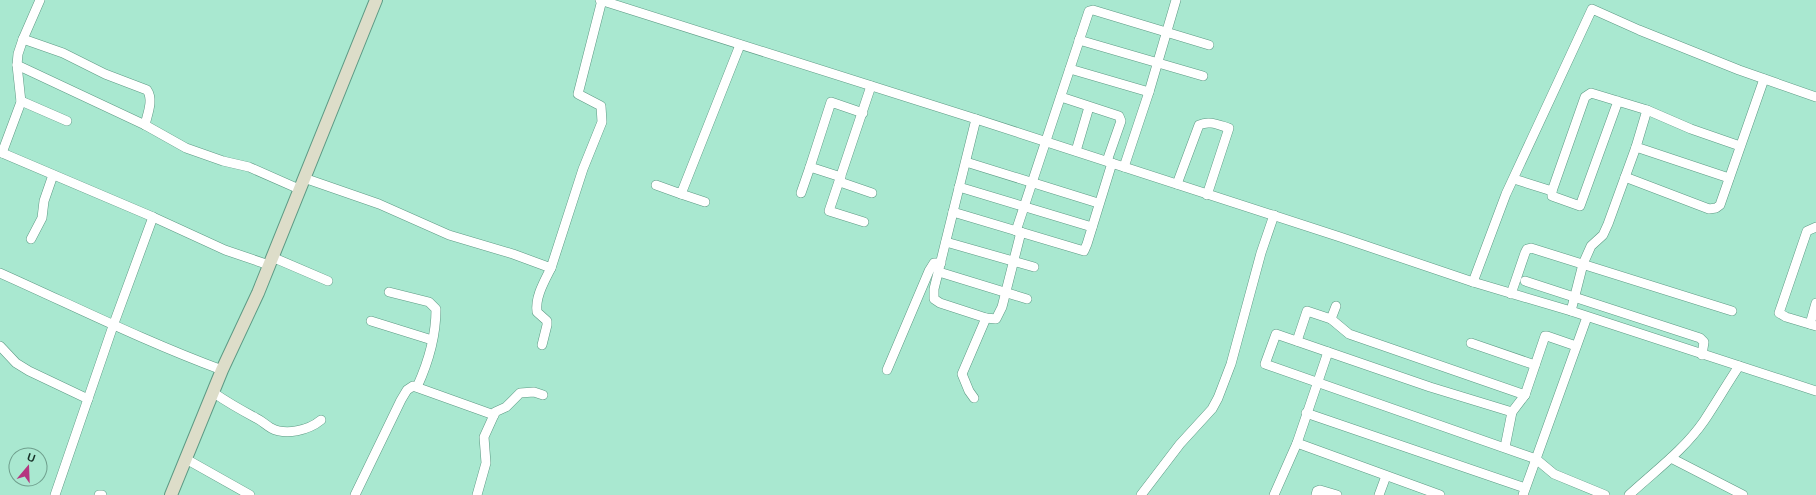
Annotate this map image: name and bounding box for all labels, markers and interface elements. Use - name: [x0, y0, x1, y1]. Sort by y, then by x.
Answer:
- north arrow: [8, 447, 48, 487]
- text: U: [26, 451, 37, 465]

